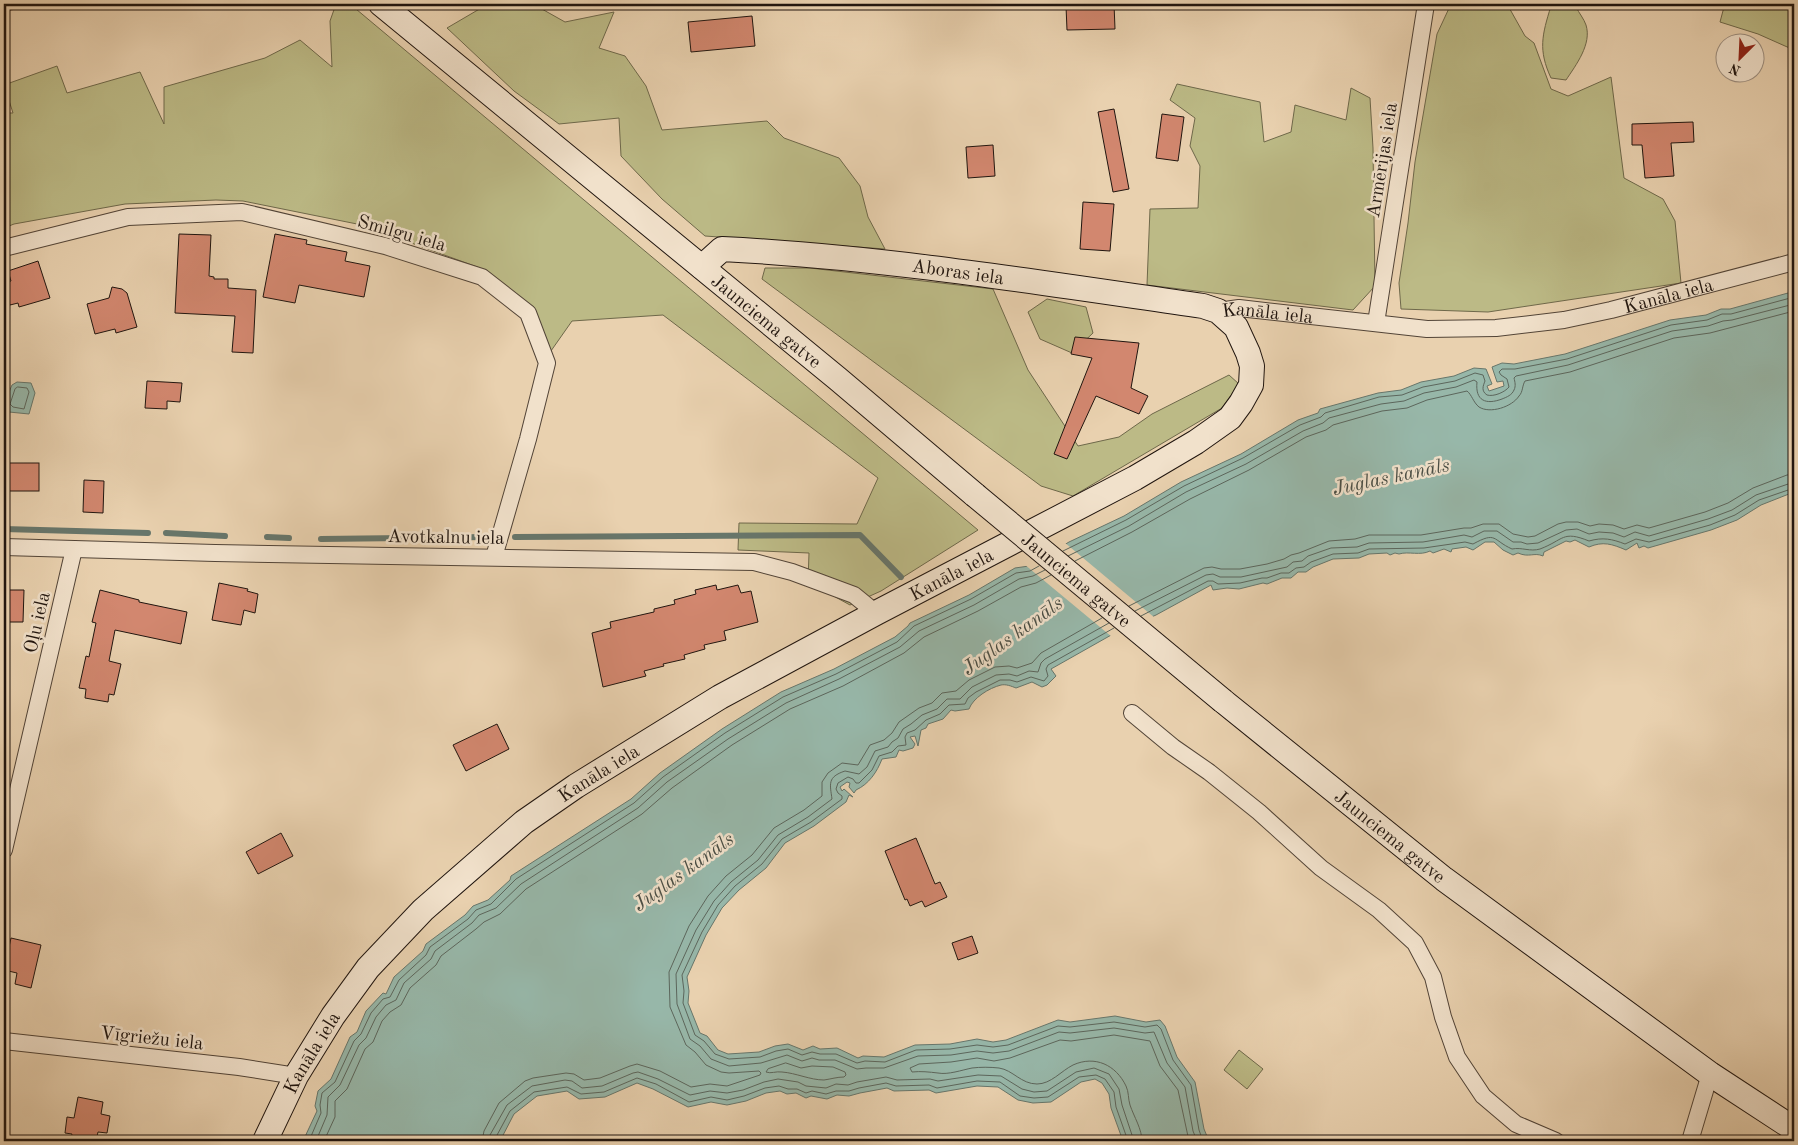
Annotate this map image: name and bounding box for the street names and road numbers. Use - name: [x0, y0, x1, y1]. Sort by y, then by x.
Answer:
- street label: Armērijas iela: [1365, 101, 1402, 219]
- street label: Smilgu iela: [355, 213, 448, 256]
- street label: Aboras iela: [910, 258, 1006, 289]
- street label: Jaunciema gatve: [706, 272, 824, 373]
- street label: Kanāla iela: [1622, 276, 1716, 318]
- street label: Kanāla iela: [1221, 301, 1315, 328]
- street label: Avotkalnu iela: [387, 528, 505, 549]
- street label: Jaunciema gatve: [1016, 530, 1133, 632]
- street label: Kanāla iela: [907, 546, 998, 606]
- street label: Oļu iela: [22, 589, 55, 655]
- street label: Kanāla iela: [556, 742, 644, 807]
- street label: Jaunciema gatve: [1330, 788, 1448, 888]
- street label: Kanāla iela: [282, 1009, 345, 1097]
- street label: Vīgriežu iela: [99, 1025, 205, 1054]

